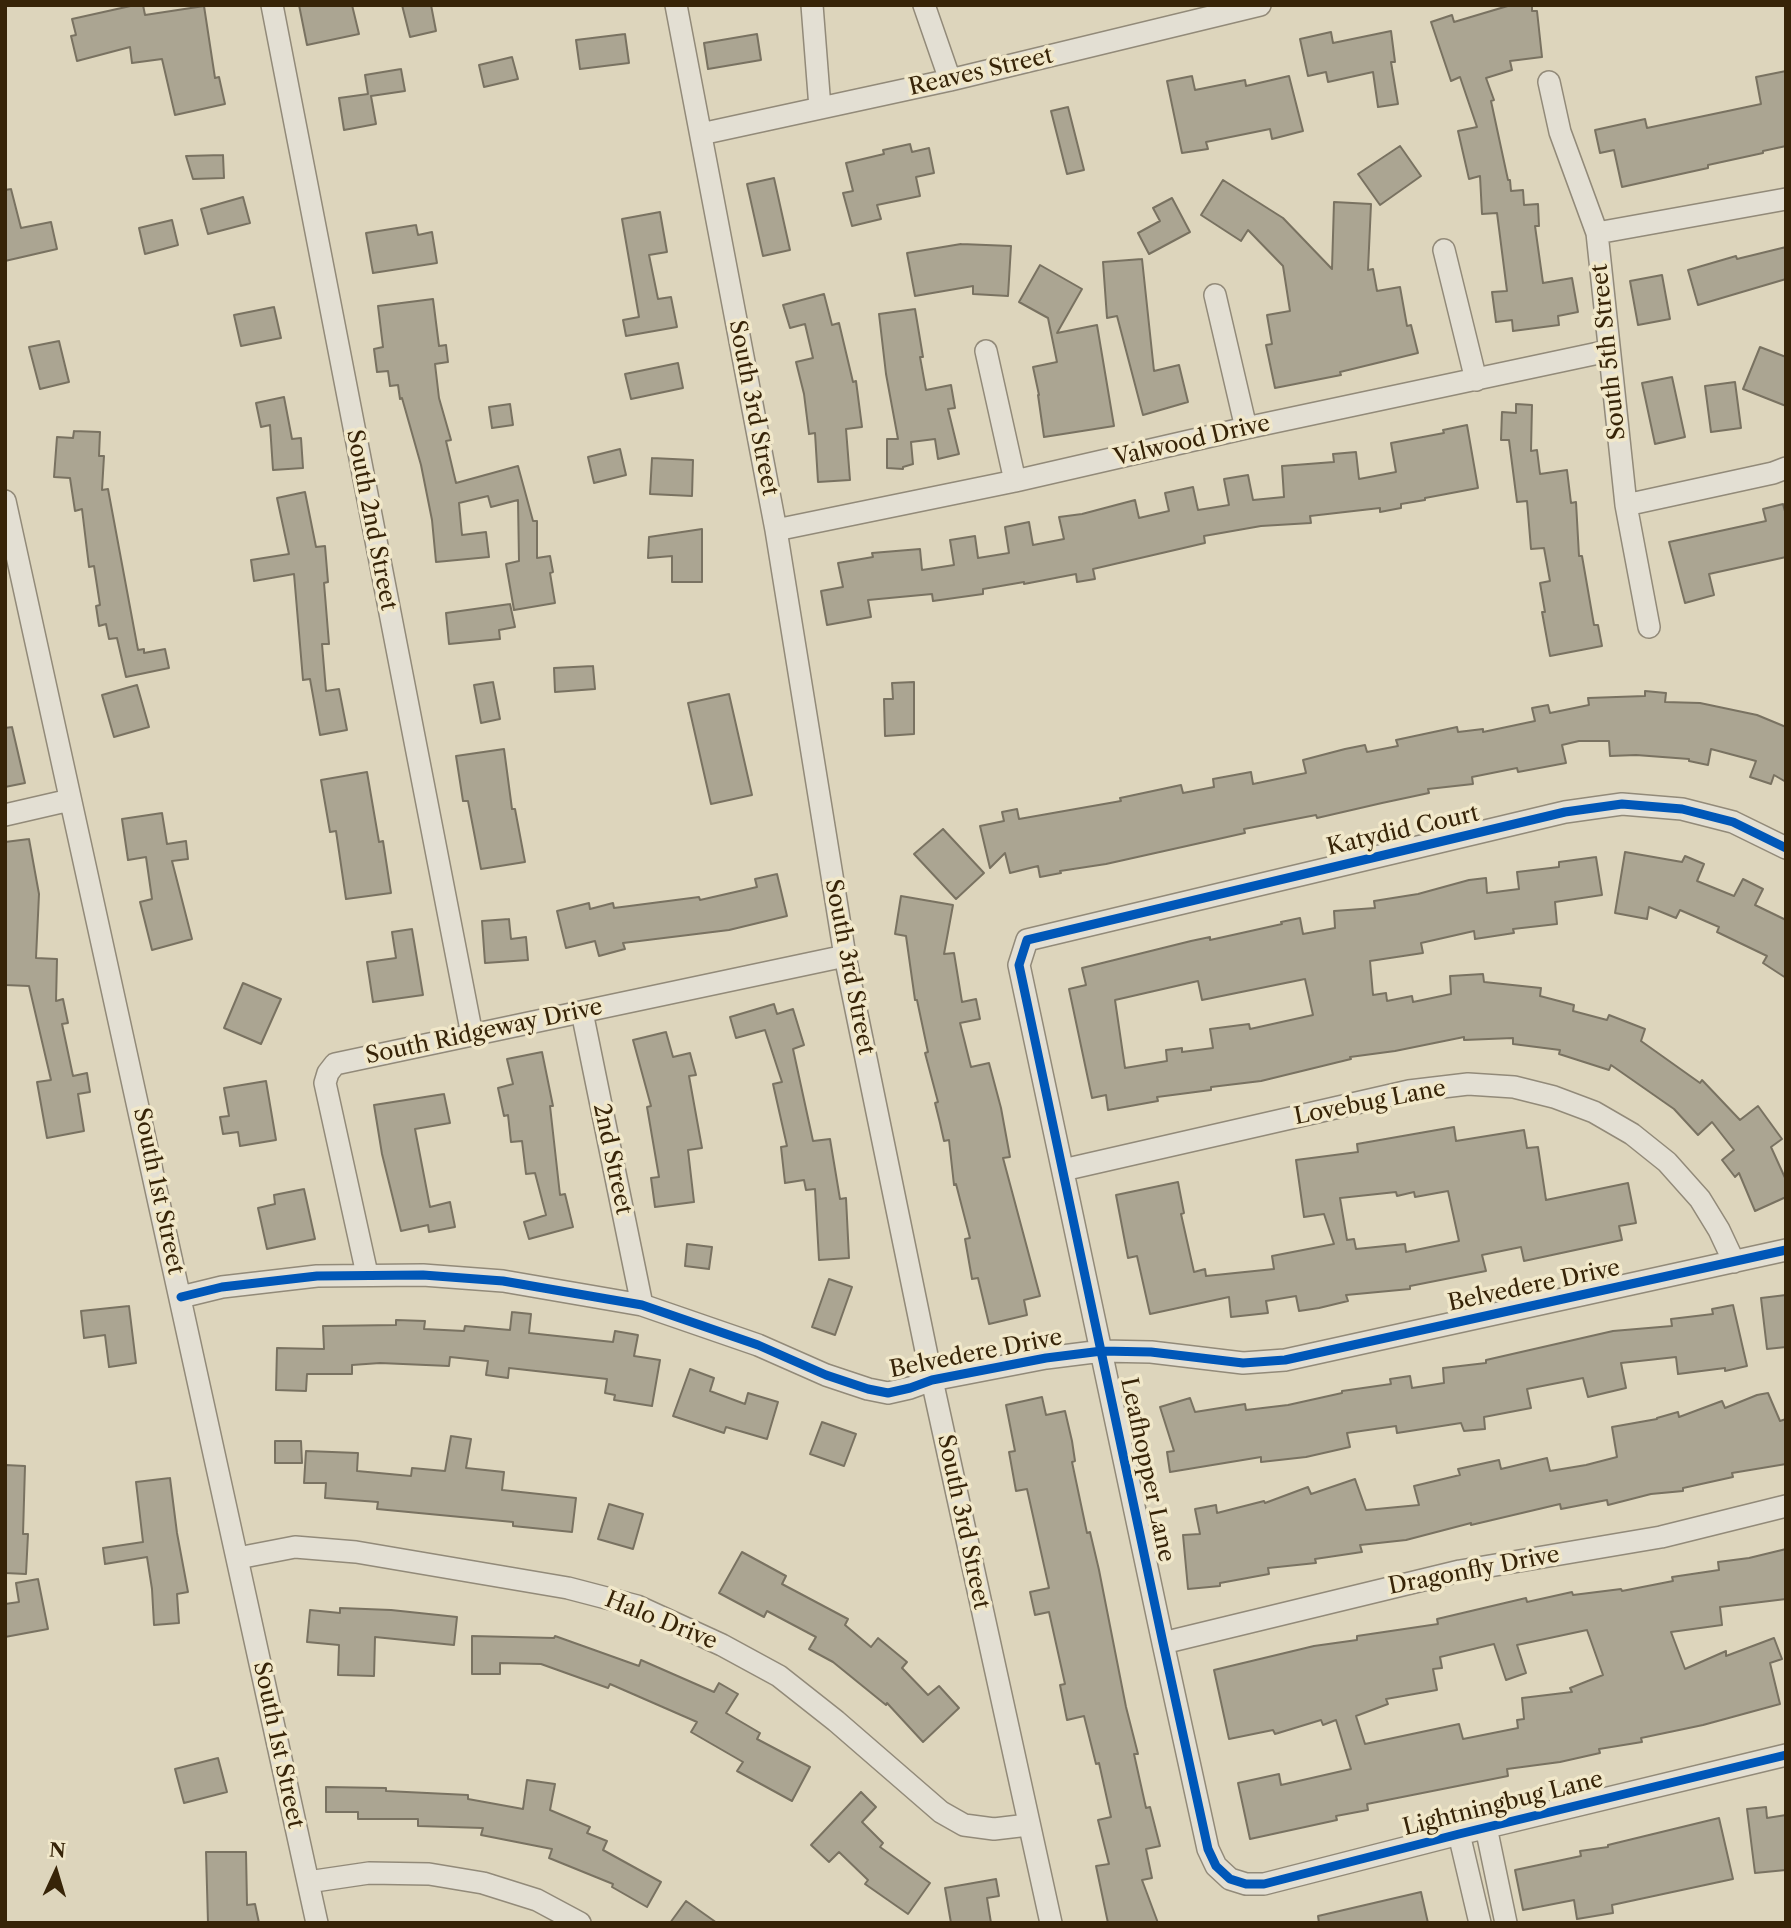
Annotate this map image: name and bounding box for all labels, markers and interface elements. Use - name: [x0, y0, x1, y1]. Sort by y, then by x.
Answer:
- street label: Reaves Street: [906, 42, 1056, 102]
- street label: South 5th Street: [1586, 263, 1632, 441]
- street label: South 3rd Street: [722, 318, 784, 498]
- street label: Valwood Drive: [1111, 410, 1273, 472]
- street label: South 2nd Street: [340, 427, 402, 613]
- street label: Katydid Court: [1324, 800, 1482, 862]
- street label: South 3rd Street: [818, 877, 880, 1057]
- street label: South Ridgeway Drive: [363, 993, 605, 1071]
- street label: Lovebug Lane: [1292, 1075, 1448, 1131]
- street label: 2nd Street: [587, 1101, 637, 1217]
- street label: South 1st Street: [127, 1105, 189, 1277]
- street label: Belvedere Drive: [1445, 1254, 1623, 1318]
- street label: Belvedere Drive: [887, 1324, 1065, 1384]
- street label: Leafhopper Lane: [1114, 1375, 1180, 1565]
- street label: South 3rd Street: [931, 1432, 995, 1612]
- street label: Dragonfly Drive: [1386, 1541, 1562, 1601]
- street label: Halo Drive: [601, 1586, 721, 1656]
- street label: South 1st Street: [247, 1659, 309, 1831]
- street label: Lightningbug Lane: [1400, 1766, 1606, 1842]
- north arrow: [21, 1837, 91, 1907]
- text: N: [48, 1839, 67, 1863]

